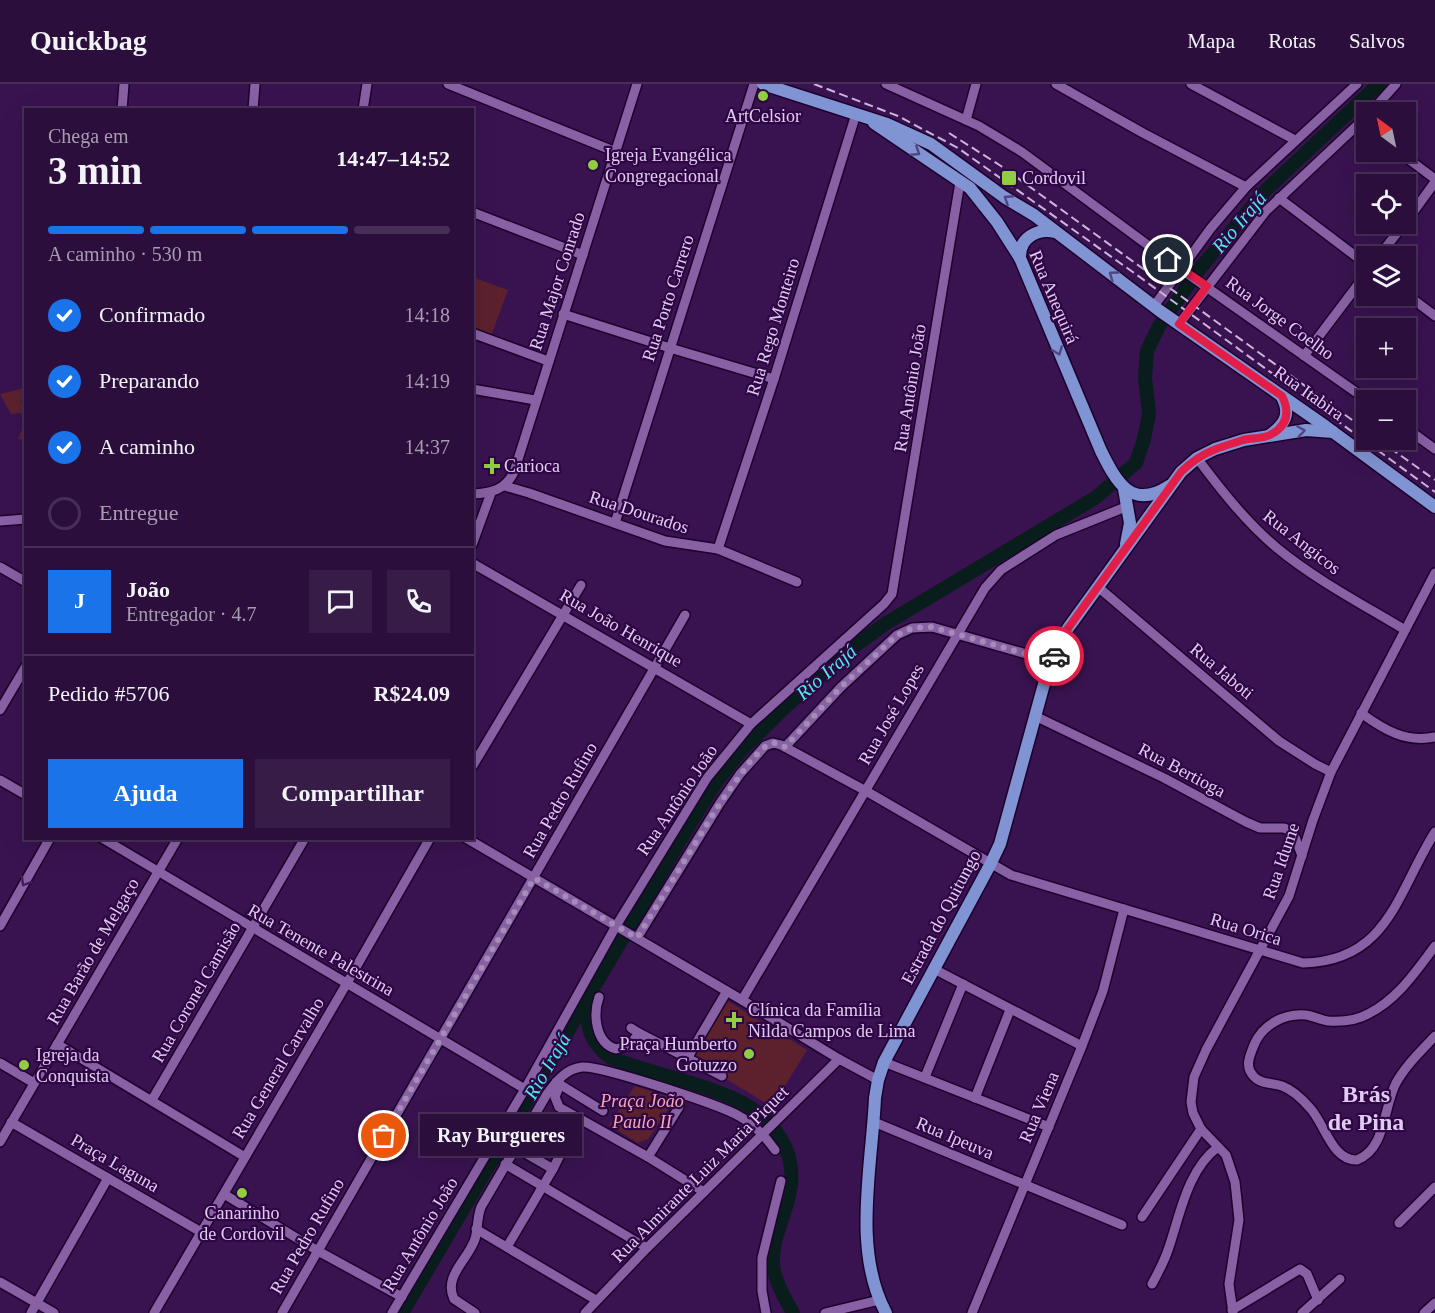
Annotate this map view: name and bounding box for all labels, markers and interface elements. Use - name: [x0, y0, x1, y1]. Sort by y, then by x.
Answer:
- text: Quickbag: [30, 25, 147, 56]
- text: Mapa: [1187, 29, 1235, 53]
- text: Rotas: [1268, 29, 1316, 53]
- text: Salvos: [1349, 29, 1405, 53]
- marker: ArtCelsior: [756, 89, 770, 103]
- north arrow: [1356, 102, 1416, 162]
- map controls: [1356, 102, 1416, 450]
- place label: ArtCelsior: [725, 106, 801, 126]
- text: Chega em: [48, 125, 129, 147]
- place label: Igreja Evangélica Congregacional: [605, 145, 731, 186]
- one-way arrow: [909, 145, 920, 156]
- text: 14:47–14:52: [336, 146, 450, 171]
- text: 3 min: [48, 149, 142, 192]
- marker: Igreja Evangélica Congregacional: [586, 158, 600, 172]
- place label: Cordovil: [1022, 168, 1086, 188]
- marker: Cordovil: [1000, 169, 1018, 187]
- button: locate: [1356, 174, 1416, 234]
- water label: Rio Irajá: [1207, 187, 1272, 258]
- one-way arrow: [1003, 195, 1014, 206]
- street label: Rua Major Conrado: [525, 209, 589, 353]
- street label: Rua Porto Carrero: [638, 232, 698, 364]
- pin: [1142, 234, 1193, 285]
- text: A caminho · 530 m: [48, 243, 202, 265]
- icon: home: [1151, 243, 1184, 276]
- button: layers: [1356, 246, 1416, 306]
- street label: Rua Anequirá: [1025, 247, 1083, 347]
- street label: Rua Rego Monteiro: [743, 256, 803, 398]
- one-way arrow: [1109, 271, 1120, 282]
- street label: Rua Jorge Coelho: [1222, 272, 1338, 364]
- icon: check: [48, 299, 81, 332]
- text: Confirmado: [99, 302, 205, 327]
- text: 14:18: [404, 304, 450, 326]
- button: +: [1356, 318, 1416, 378]
- street label: Rua Antônio João: [890, 323, 930, 453]
- one-way arrow: [1051, 345, 1063, 356]
- street label: Rua Itabira: [1270, 362, 1348, 424]
- icon: check: [48, 365, 81, 398]
- text: Preparando: [99, 368, 199, 393]
- text: 14:19: [404, 370, 450, 392]
- button: −: [1356, 390, 1416, 450]
- one-way arrow: [1297, 426, 1306, 438]
- icon: check: [48, 431, 81, 464]
- text: A caminho: [99, 434, 195, 459]
- text: 14:37: [404, 436, 450, 458]
- place label: Carioca: [504, 456, 560, 476]
- marker: Carioca: [485, 459, 499, 473]
- street label: Rua Dourados: [587, 487, 691, 537]
- text: Entregue: [99, 500, 178, 525]
- street label: Rua Angicos: [1259, 506, 1345, 578]
- button: chat: [309, 570, 372, 633]
- button: phone: [387, 570, 450, 633]
- text: João: [126, 577, 170, 602]
- street label: Rua João Henrique: [556, 585, 686, 671]
- text: J: [74, 588, 85, 613]
- text: Entregador · 4.7: [126, 603, 257, 625]
- courier: [1024, 626, 1084, 686]
- street label: Rua Jaboti: [1186, 639, 1258, 703]
- water label: Rio Irajá: [791, 640, 861, 706]
- icon: car: [1038, 640, 1071, 673]
- street label: Rua José Lopes: [854, 660, 928, 768]
- text: Pedido #5706: [48, 681, 170, 706]
- text: R$24.09: [374, 681, 450, 706]
- street label: Rua Pedro Rufino: [519, 739, 601, 861]
- street label: Rua Bertioga: [1135, 739, 1229, 801]
- street label: Rua Antônio João: [633, 741, 721, 859]
- button: Ajuda: [48, 759, 243, 828]
- button: Compartilhar: [255, 759, 450, 828]
- street label: Rua Idume: [1259, 820, 1303, 902]
- street label: Estrada do Quitungo: [897, 847, 985, 987]
- street label: Rua Barão de Melgaço: [43, 874, 143, 1028]
- one-way arrow: [20, 876, 32, 886]
- street label: Rua Tenente Palestrina: [244, 900, 398, 1000]
- street label: Rua Orica: [1208, 909, 1284, 949]
- street label: Rua Coronel Camisão: [148, 918, 244, 1066]
- street label: Rua General Carvalho: [228, 994, 328, 1142]
- place label: Clínica da Família Nilda Campos de Lima: [748, 1000, 915, 1041]
- marker: Clínica da Família Nilda Campos de Lima: [725, 1011, 743, 1029]
- water label: Rio Irajá: [519, 1029, 576, 1104]
- place label: Praça Humberto Gotuzzo: [620, 1034, 737, 1075]
- place label: Igreja da Conquista: [36, 1045, 109, 1086]
- marker: Praça Humberto Gotuzzo: [742, 1047, 756, 1061]
- marker: Igreja da Conquista: [17, 1058, 31, 1072]
- street label: Rua Viena: [1015, 1069, 1063, 1145]
- district label: Brás de Pina: [1328, 1081, 1404, 1135]
- street label: Rua Almirante Luiz Maria Piquet: [608, 1082, 792, 1266]
- park label: Praça João Paulo II: [599, 1091, 684, 1132]
- pin: [358, 1110, 409, 1161]
- street label: Rua Ipeuva: [913, 1113, 997, 1163]
- callout: Ray Burgueres: [420, 1115, 582, 1157]
- icon: bag: [367, 1119, 400, 1152]
- text: Ray Burgueres: [437, 1124, 565, 1146]
- street label: Praça Laguna: [67, 1130, 163, 1196]
- street label: Rua Antônio João: [378, 1174, 462, 1294]
- street label: Rua Pedro Rufino: [266, 1175, 348, 1297]
- marker: Canarinho de Cordovil: [235, 1186, 249, 1200]
- place label: Canarinho de Cordovil: [199, 1203, 285, 1244]

